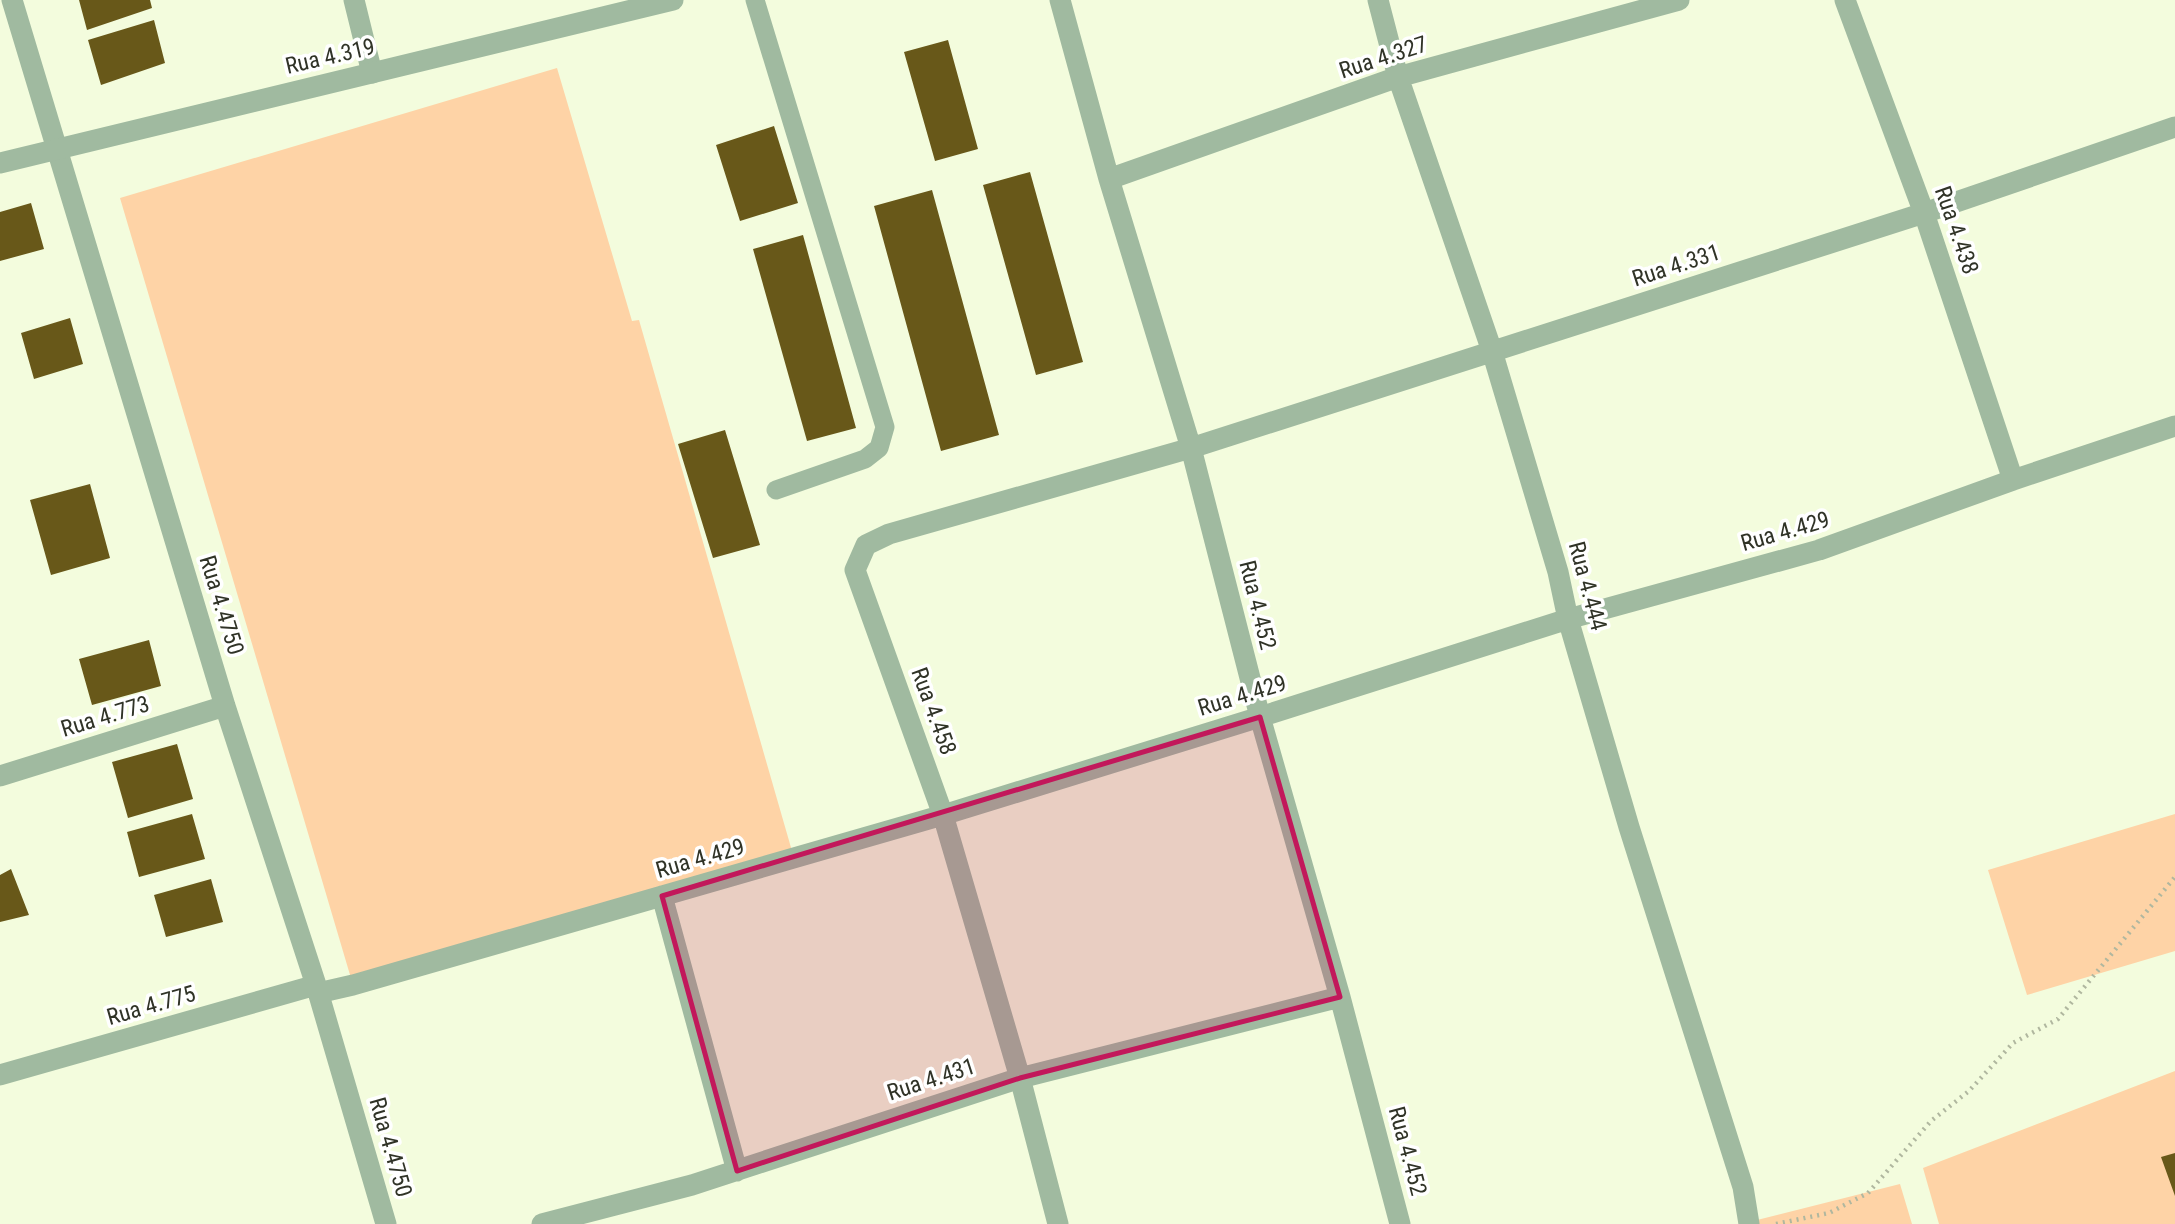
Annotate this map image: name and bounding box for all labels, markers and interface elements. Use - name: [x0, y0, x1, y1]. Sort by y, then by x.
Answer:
- street label: Rua 4.327: [1336, 31, 1431, 84]
- street label: Rua 4.319: [283, 33, 378, 80]
- street label: Rua 4.438: [1929, 183, 1984, 278]
- street label: Rua 4.331: [1629, 239, 1724, 292]
- street label: Rua 4.429: [1738, 506, 1833, 557]
- street label: Rua 4.444: [1563, 539, 1612, 634]
- street label: Rua 4.4750: [194, 552, 249, 658]
- street label: Rua 4.452: [1233, 558, 1282, 653]
- street label: Rua 4.458: [905, 664, 962, 759]
- street label: Rua 4.429: [1195, 669, 1290, 722]
- street label: Rua 4.773: [58, 690, 153, 743]
- street label: Rua 4.429: [653, 833, 748, 884]
- street label: Rua 4.775: [104, 980, 199, 1031]
- street label: Rua 4.431: [884, 1053, 979, 1106]
- street label: Rua 4.4750: [363, 1094, 418, 1200]
- street label: Rua 4.452: [1383, 1104, 1432, 1199]

